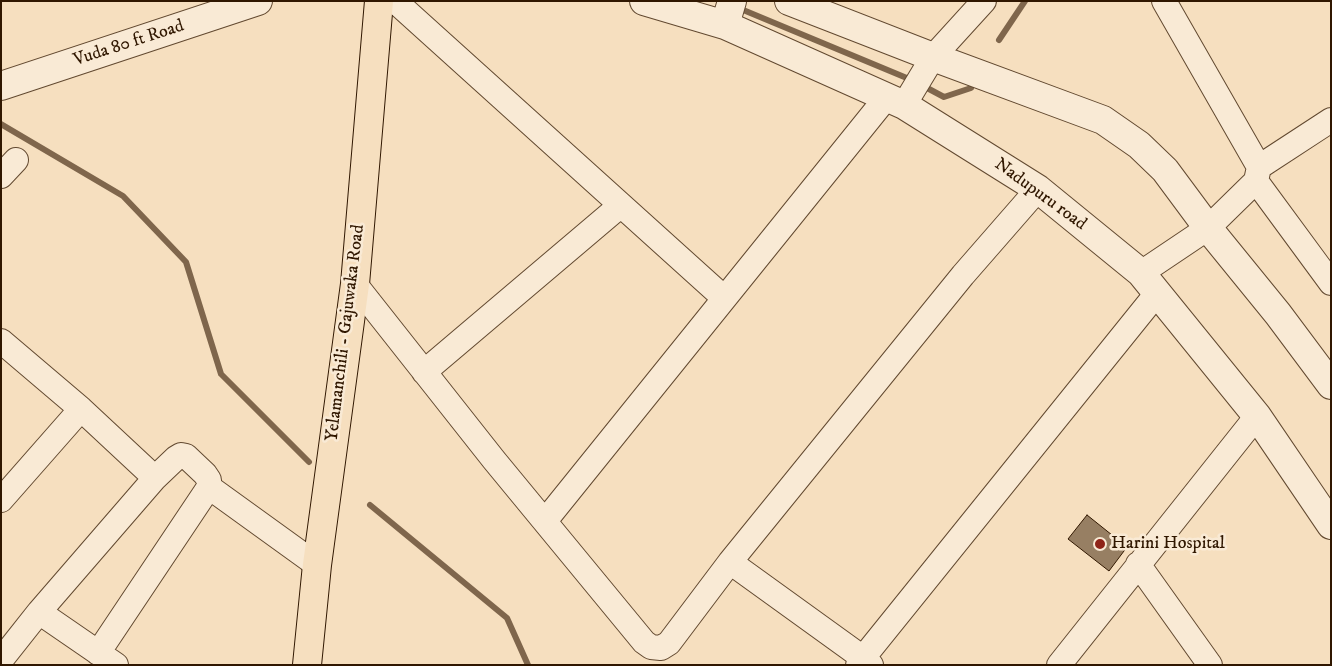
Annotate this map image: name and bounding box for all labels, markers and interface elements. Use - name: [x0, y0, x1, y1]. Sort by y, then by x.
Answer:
- street label: Vuda 80 ft Road: [71, 16, 187, 72]
- street label: Nadupuru road: [990, 154, 1090, 236]
- street label: Yelamanchili - Gajuwaka Road: [322, 223, 370, 443]
- place label: Harini Hospital: [1111, 533, 1225, 555]
- marker: Harini Hospital: [1093, 537, 1107, 551]

